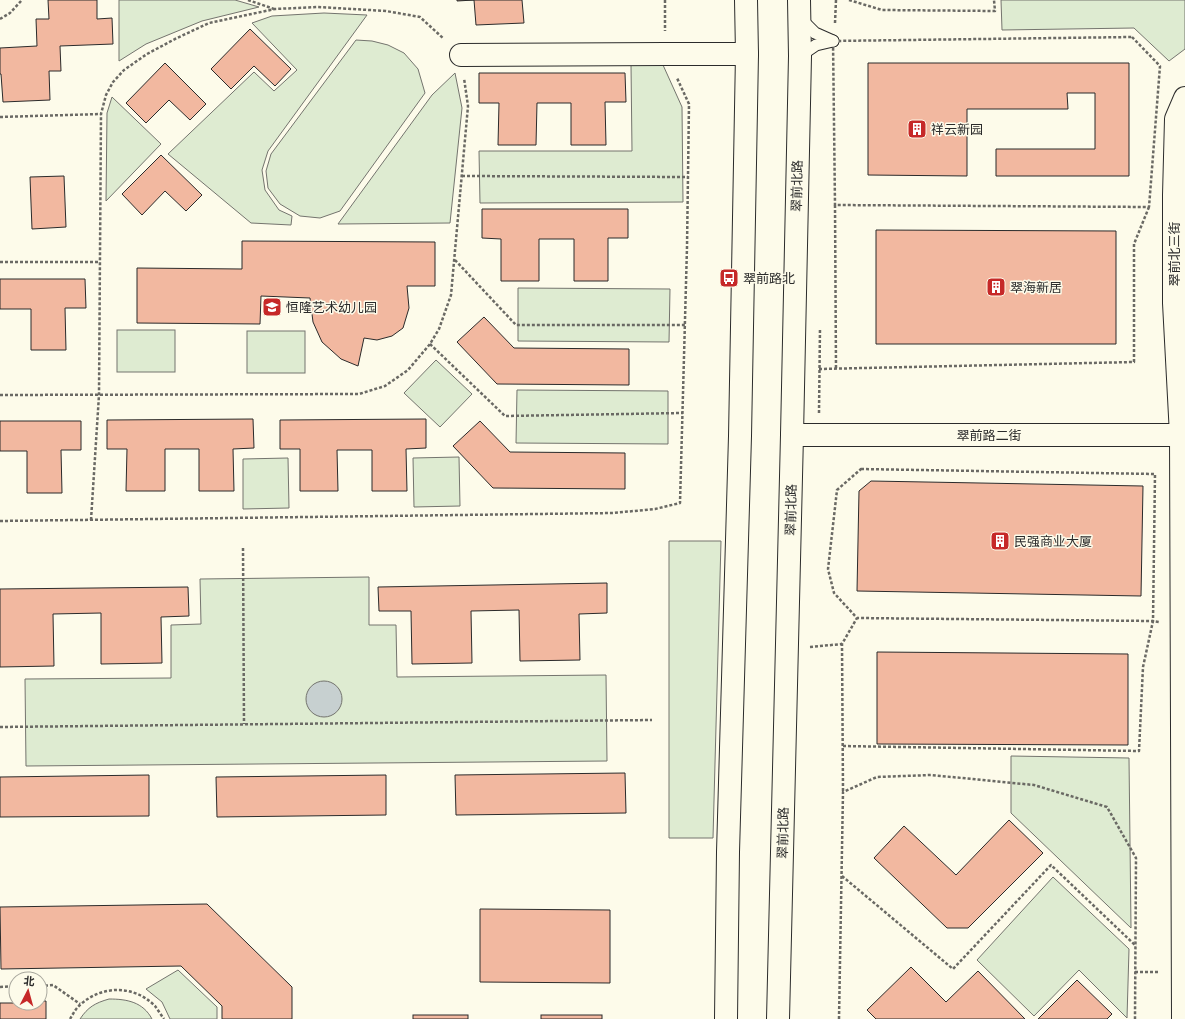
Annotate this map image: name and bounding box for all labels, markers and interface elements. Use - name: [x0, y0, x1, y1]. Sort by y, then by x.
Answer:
- building icon: 祥云新园: [906, 118, 928, 140]
- place label: 祥云新园: [931, 122, 983, 137]
- street label: 翠前北路: [789, 160, 805, 212]
- street label: 翠前北三街: [1167, 221, 1182, 287]
- bus stop icon: 翠前路北: [718, 267, 740, 289]
- place label: 翠前路北: [743, 271, 795, 286]
- building icon: 翠海新居: [985, 276, 1007, 298]
- place label: 翠海新居: [1010, 280, 1062, 295]
- school or university icon: 恒隆艺术幼儿园: [261, 296, 283, 318]
- place label: 恒隆艺术幼儿园: [286, 300, 377, 315]
- street label: 翠前路二街: [956, 428, 1022, 443]
- street label: 翠前北路: [783, 484, 799, 536]
- building icon: 民强商业大厦: [989, 530, 1011, 552]
- place label: 民强商业大厦: [1014, 534, 1092, 549]
- street label: 翠前北路: [775, 807, 791, 859]
- north arrow: [8, 971, 48, 1011]
- text: 北: [23, 975, 35, 989]

